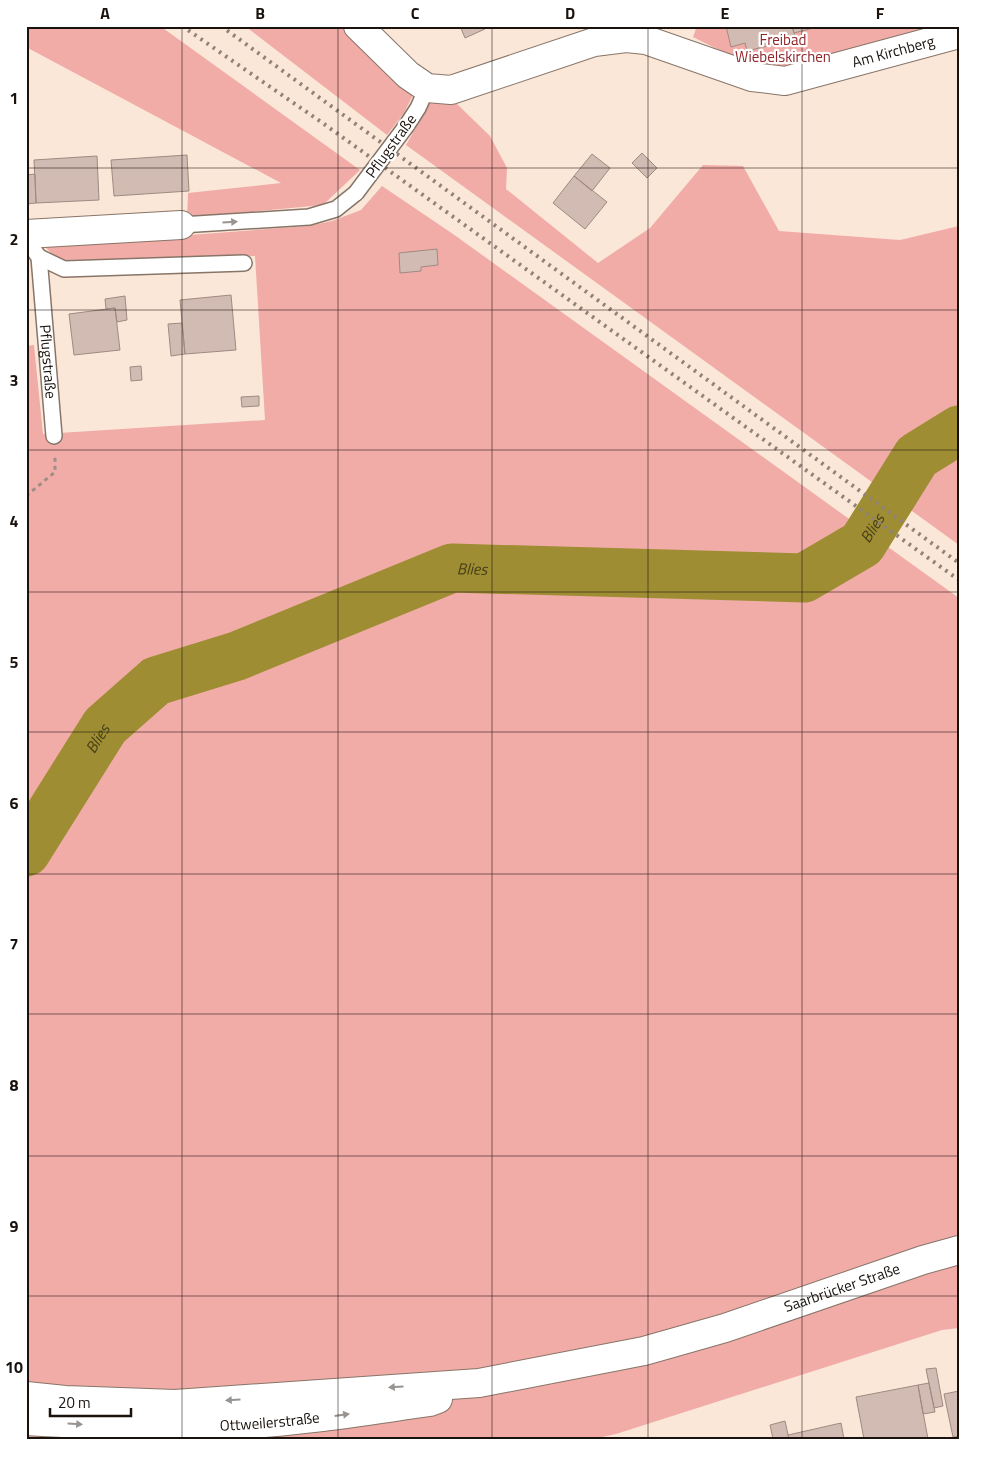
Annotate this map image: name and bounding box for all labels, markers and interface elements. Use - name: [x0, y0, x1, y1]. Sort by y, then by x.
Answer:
- text: A: [100, 1, 110, 25]
- text: B: [255, 1, 265, 25]
- text: C: [411, 1, 420, 25]
- text: D: [565, 1, 575, 25]
- text: E: [721, 1, 730, 25]
- text: F: [876, 1, 885, 25]
- park label: Freibad Wiebelskirchen: [735, 28, 831, 68]
- street label: Am Kirchberg: [849, 29, 937, 73]
- text: 1: [10, 86, 18, 110]
- street label: Pflugstraße: [360, 109, 422, 182]
- one-way arrow: [222, 218, 238, 226]
- text: 2: [10, 227, 18, 251]
- street label: Pflugstraße: [34, 324, 63, 400]
- text: 3: [10, 368, 18, 392]
- water label: Blies: [854, 508, 891, 547]
- text: 4: [10, 509, 19, 533]
- water label: Blies: [457, 556, 489, 581]
- text: 5: [10, 650, 19, 674]
- water label: Blies: [79, 718, 116, 758]
- text: 6: [10, 791, 19, 815]
- text: 7: [10, 932, 18, 956]
- text: 8: [10, 1073, 19, 1097]
- text: 9: [10, 1214, 19, 1238]
- street label: Saarbrücker Straße: [781, 1257, 903, 1318]
- text: 10: [5, 1355, 23, 1379]
- one-way arrow: [387, 1384, 403, 1392]
- scale bar: [50, 1385, 131, 1417]
- text: 20 m: [58, 1391, 91, 1414]
- one-way arrow: [225, 1396, 241, 1404]
- street label: Ottweilerstraße: [219, 1405, 321, 1437]
- one-way arrow: [334, 1411, 350, 1419]
- one-way arrow: [67, 1420, 83, 1428]

